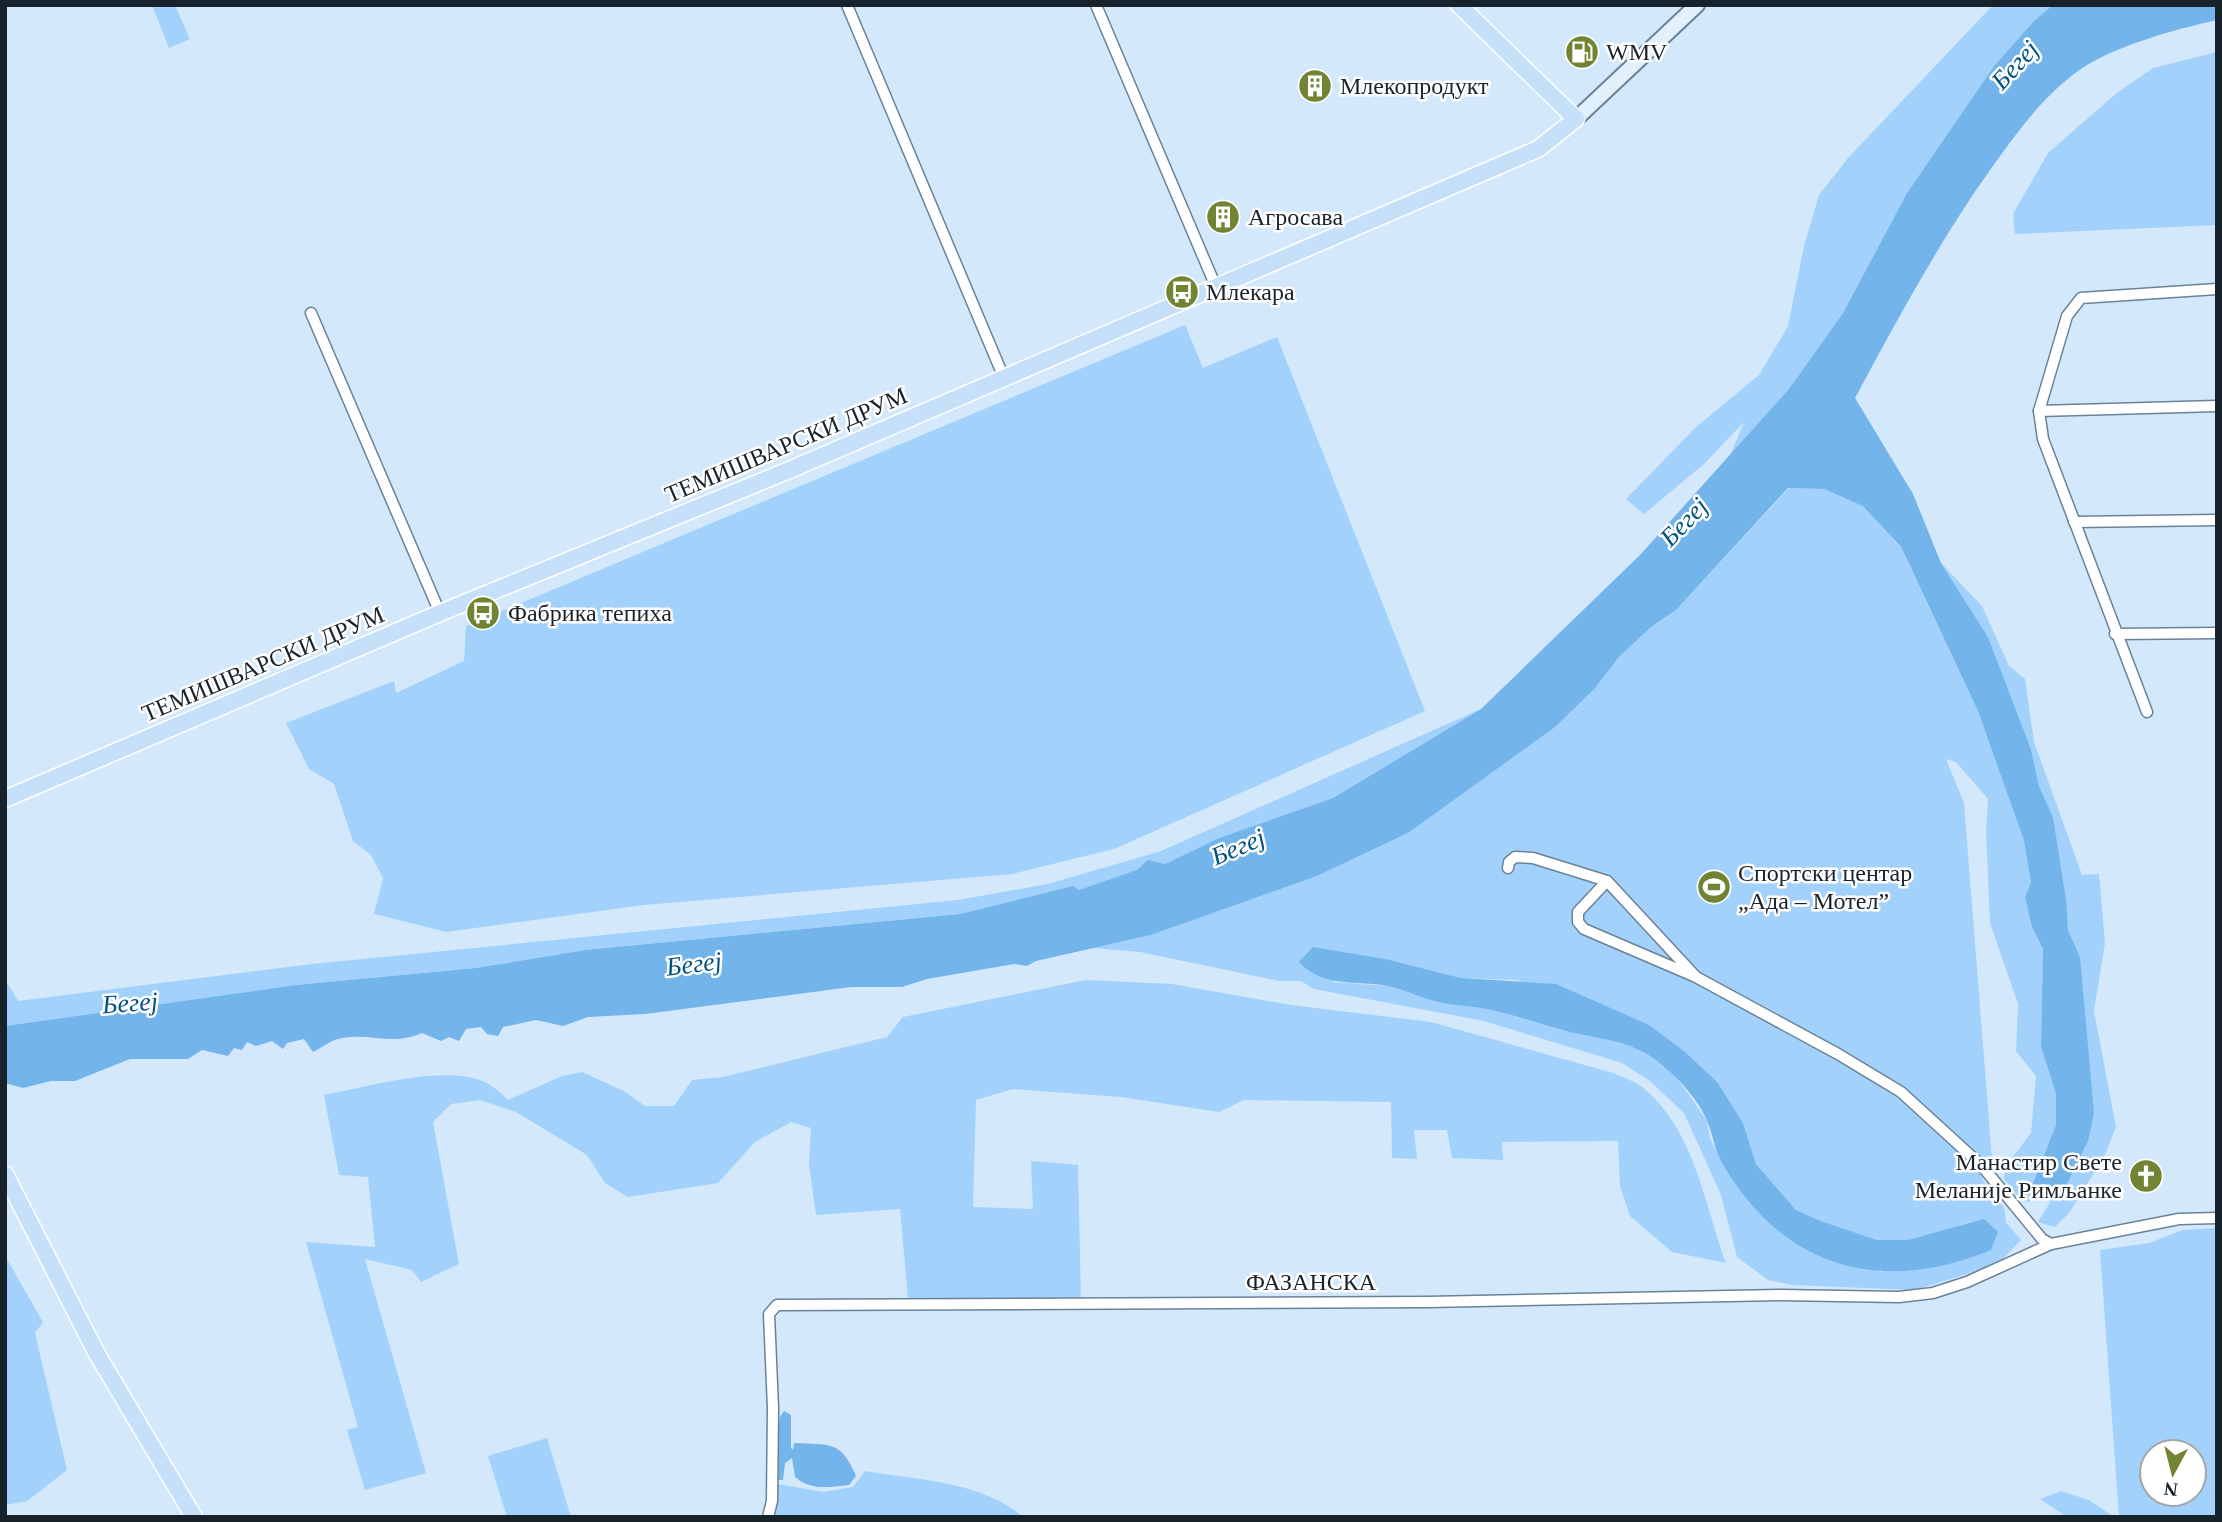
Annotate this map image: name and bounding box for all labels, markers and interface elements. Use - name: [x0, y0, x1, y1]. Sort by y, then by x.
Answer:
- fuel station icon: WMV: [1563, 33, 1601, 71]
- water label: Бегеј: [1985, 35, 2045, 96]
- place label: WMV: [1606, 39, 1668, 65]
- building icon: Млекопродукт: [1296, 67, 1334, 105]
- place label: Млекопродукт: [1340, 73, 1489, 99]
- building icon: Агросава: [1204, 198, 1242, 236]
- place label: Агросава: [1248, 204, 1343, 230]
- bus stop icon: Млекара: [1163, 273, 1201, 311]
- place label: Млекара: [1206, 279, 1295, 305]
- street label: ТЕМИШВАРСКИ ДРУМ: [661, 382, 911, 508]
- water label: Бегеј: [1653, 492, 1714, 553]
- bus stop icon: Фабрика тепиха: [464, 594, 502, 632]
- place label: Фабрика тепиха: [508, 600, 672, 626]
- street label: ТЕМИШВАРСКИ ДРУМ: [138, 601, 388, 727]
- water label: Бегеј: [1206, 823, 1269, 872]
- place label: Спортски центар „Ада – Мотел”: [1738, 860, 1912, 914]
- sports icon: Спортски центар „Ада – Мотел”: [1695, 868, 1733, 906]
- water label: Бегеј: [664, 946, 723, 982]
- water label: Бегеј: [100, 987, 159, 1019]
- place label: Манастир Свете Меланије Римљанке: [1915, 1149, 2122, 1203]
- church icon: Манастир Свете Меланије Римљанке: [2127, 1157, 2165, 1195]
- street label: ФАЗАНСКА: [1246, 1269, 1377, 1295]
- north arrow: [2138, 1438, 2208, 1508]
- text: N: [2163, 1478, 2179, 1501]

